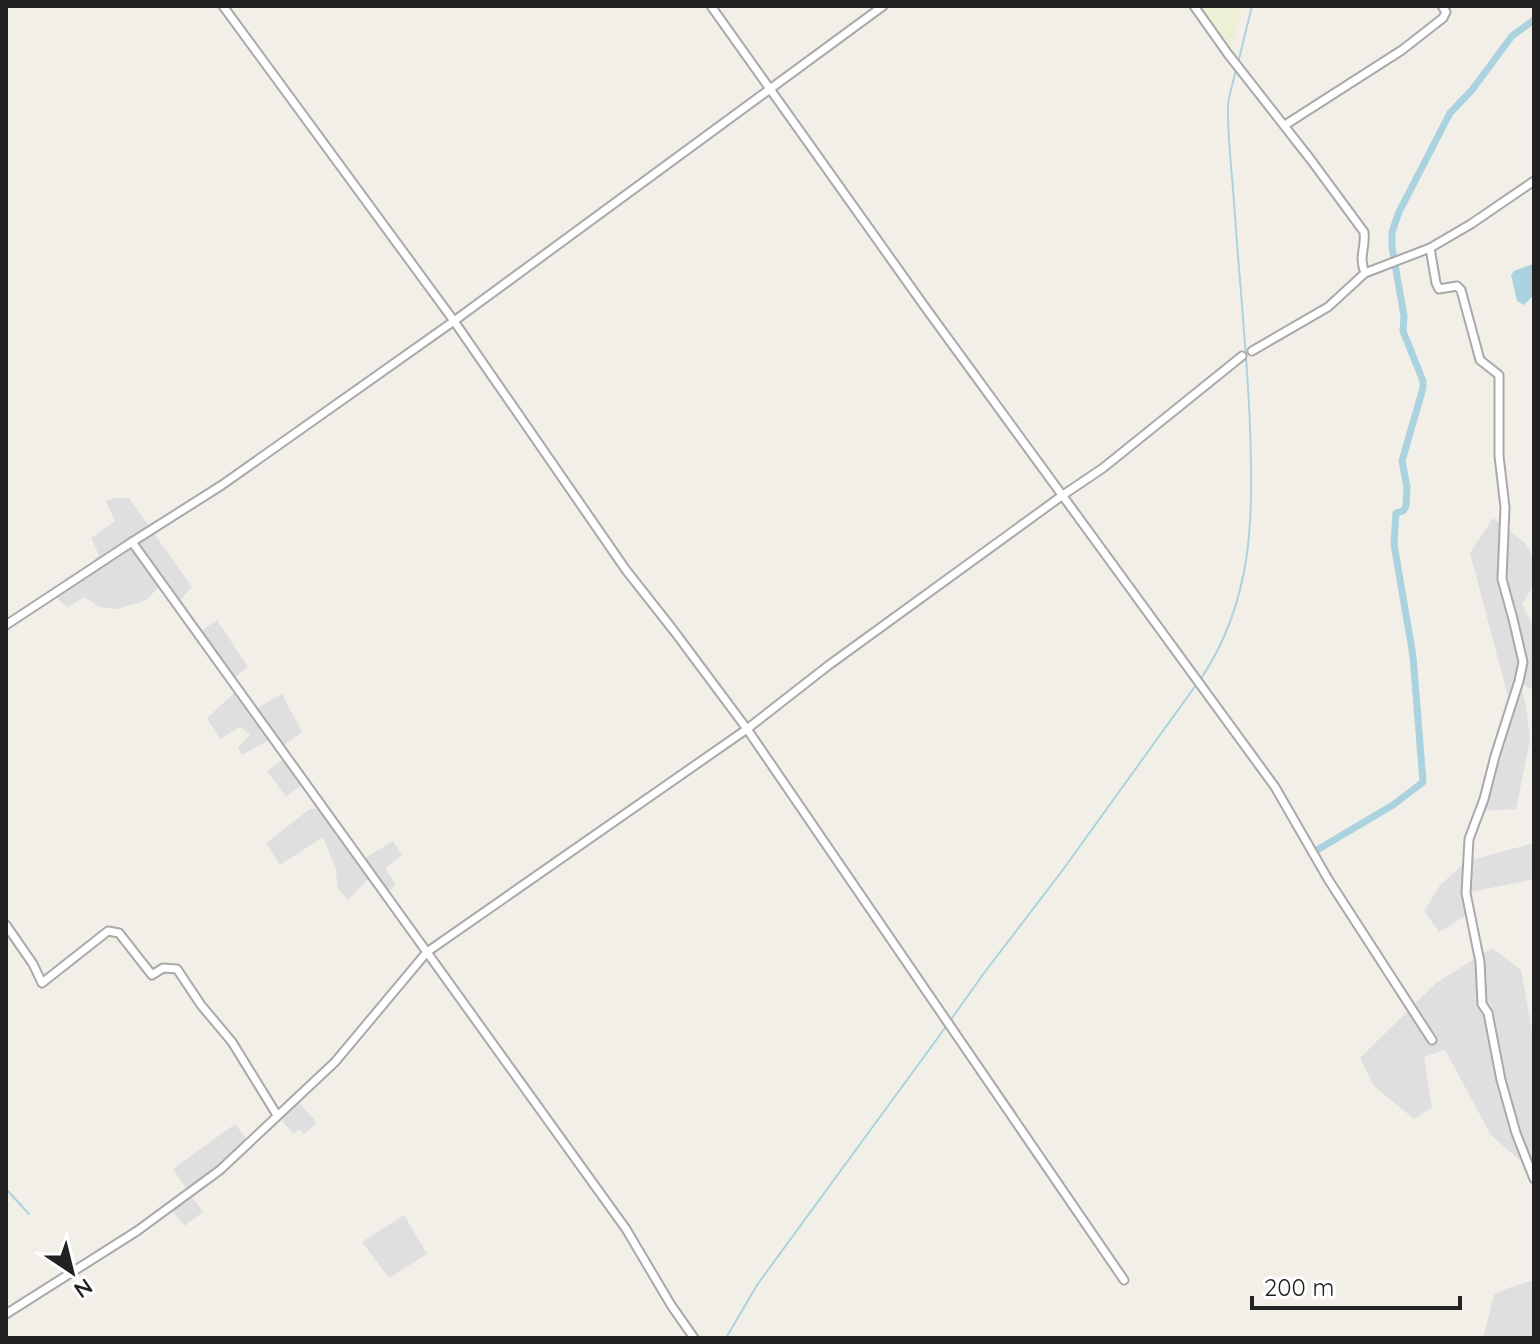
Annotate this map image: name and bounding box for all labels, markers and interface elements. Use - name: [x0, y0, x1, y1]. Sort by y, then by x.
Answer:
- north arrow: [32, 1232, 112, 1312]
- scale bar: [1252, 1260, 1460, 1310]
- text: N: [69, 1272, 98, 1304]
- text: 200 m: [1264, 1272, 1334, 1302]

